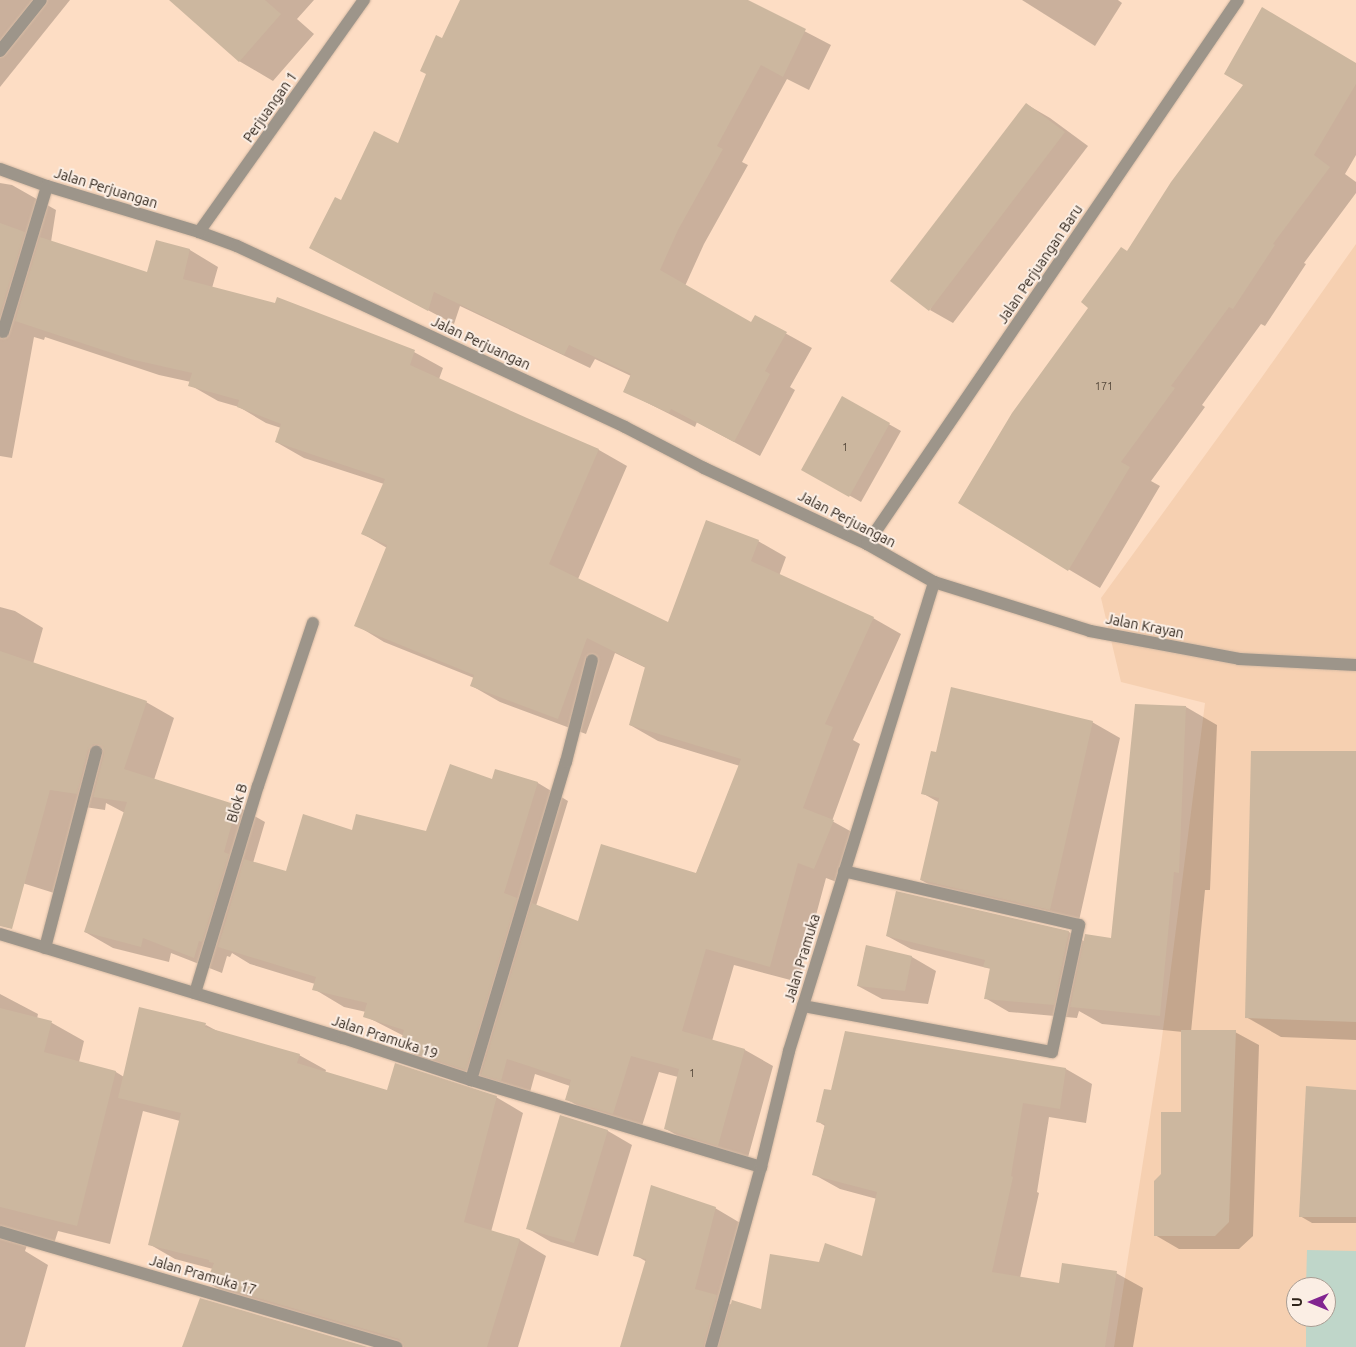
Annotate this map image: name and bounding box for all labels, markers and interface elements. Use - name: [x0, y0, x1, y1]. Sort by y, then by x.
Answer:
- street label: Perjuangan 1: [240, 69, 300, 145]
- street label: Jalan Perjuangan: [52, 164, 160, 212]
- street label: Jalan Perjuangan Baru: [994, 201, 1086, 327]
- street label: Jalan Perjuangan: [429, 313, 533, 373]
- house number: 171: [1095, 379, 1113, 393]
- house number: 1: [842, 440, 848, 454]
- street label: Jalan Perjuangan: [795, 487, 899, 551]
- street label: Jalan Krayan: [1105, 610, 1185, 642]
- street label: Blok B: [223, 781, 251, 825]
- street label: Jalan Pramuka: [781, 912, 823, 1004]
- street label: Jalan Pramuka 19: [330, 1012, 440, 1062]
- house number: 1: [689, 1066, 695, 1080]
- street label: Jalan Pramuka 17: [148, 1252, 258, 1298]
- north arrow: [1286, 1277, 1336, 1327]
- text: U: [1289, 1297, 1305, 1307]

